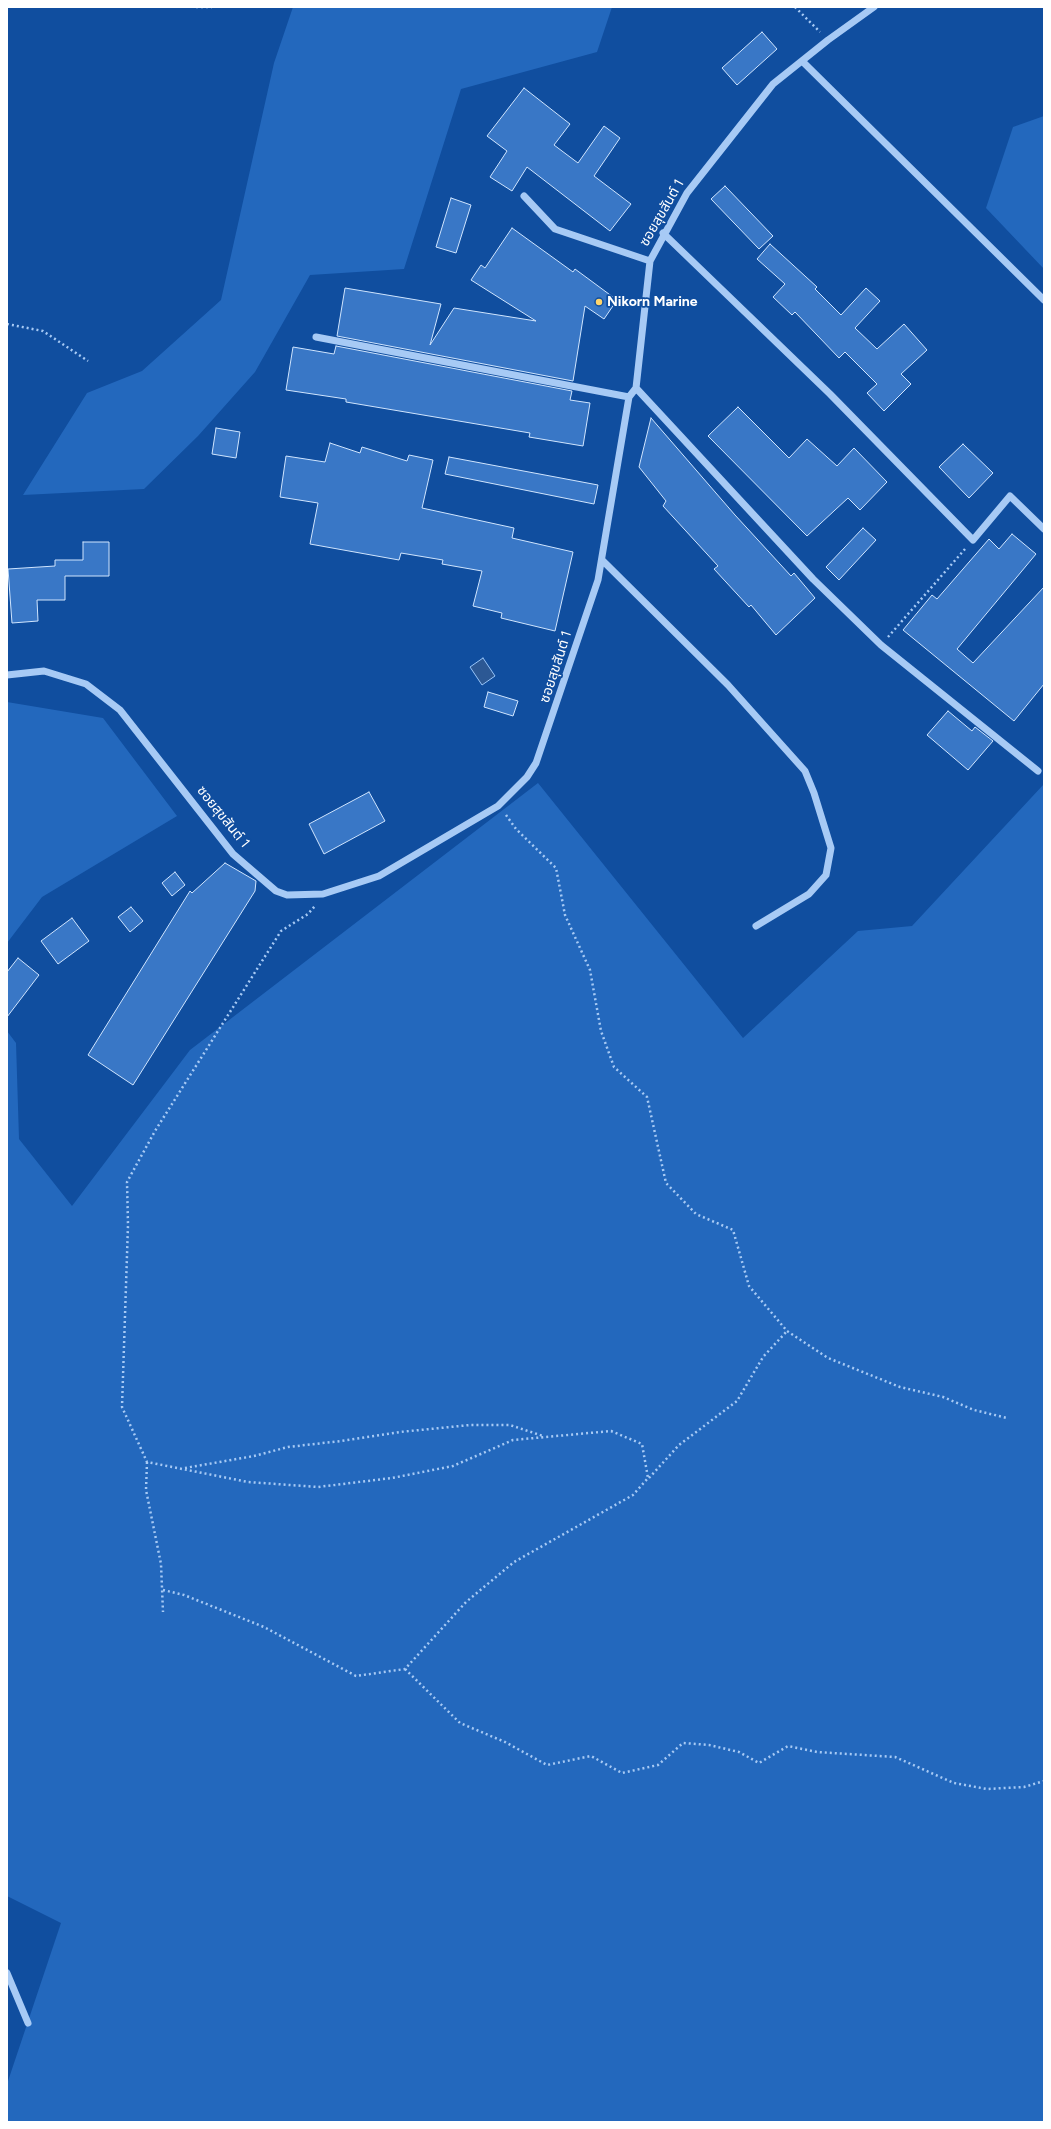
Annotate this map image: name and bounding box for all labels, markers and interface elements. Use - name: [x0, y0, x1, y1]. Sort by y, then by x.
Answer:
- street label: ซอยสุขสันต์ 1: [636, 177, 688, 249]
- place label: Nikorn Marine: [607, 294, 698, 310]
- marker: Nikorn Marine: [594, 297, 604, 307]
- street label: ซอยสุขสันต์ 1: [536, 629, 576, 705]
- street label: ซอยสุขสันต์ 1: [193, 783, 253, 851]

